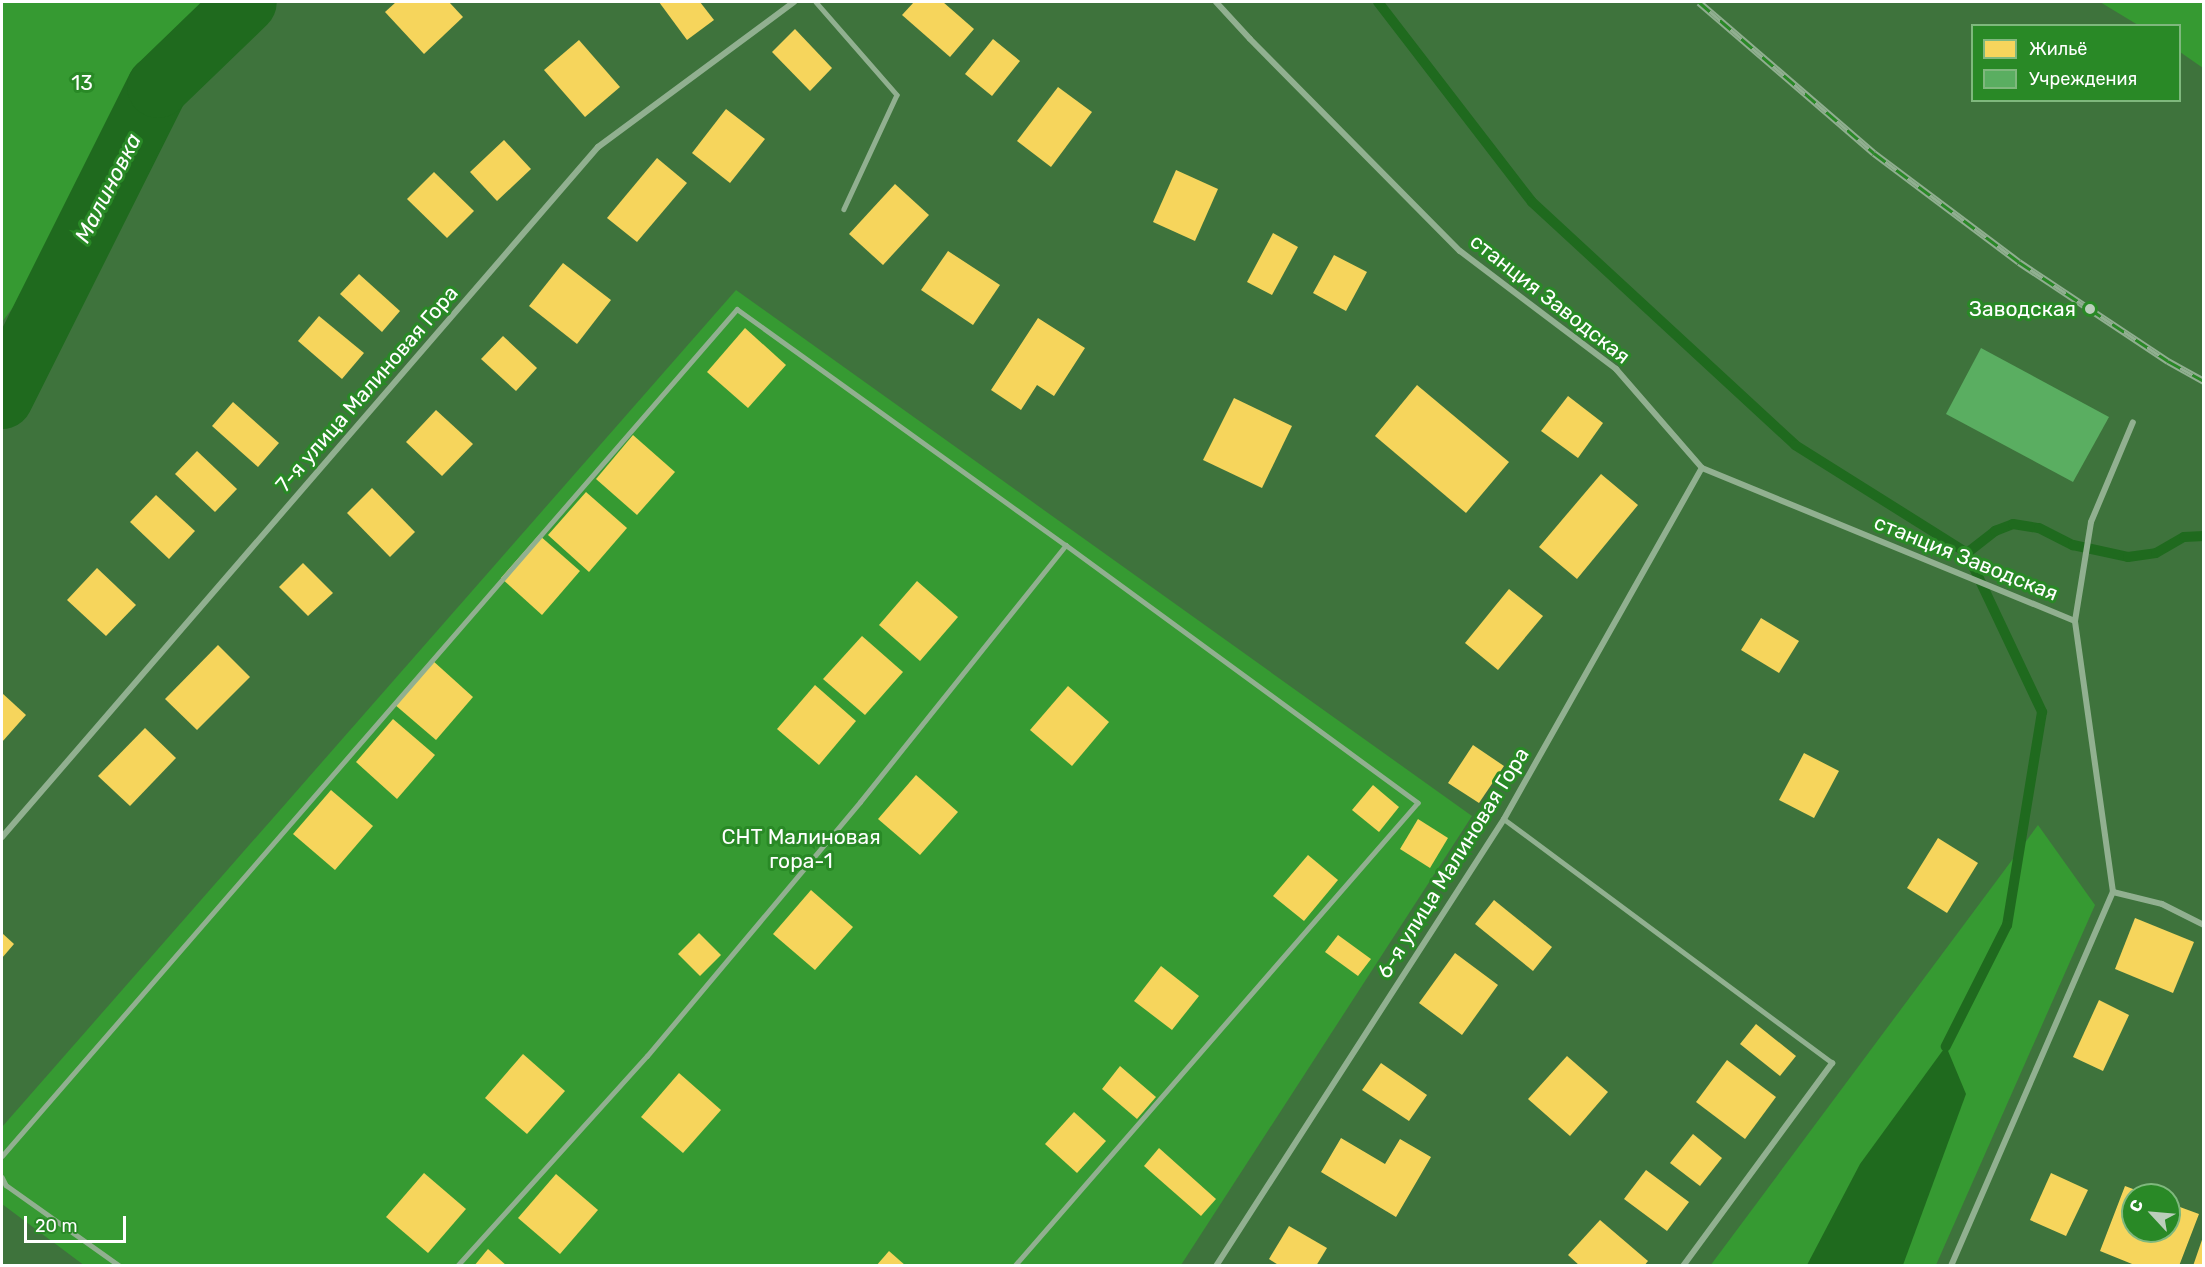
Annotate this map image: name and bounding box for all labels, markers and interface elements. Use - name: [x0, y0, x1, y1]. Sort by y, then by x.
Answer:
- legend: [1971, 24, 2181, 102]
- text: Жильё: [2029, 38, 2087, 60]
- text: Учреждения: [2029, 68, 2137, 90]
- park label: 13: [71, 70, 93, 96]
- water label: Малиновка: [69, 129, 147, 247]
- street label: станция Заводская: [1465, 229, 1635, 369]
- street label: 7-я улица Малиновая Гора: [271, 281, 463, 497]
- place label: Заводская: [1969, 296, 2076, 322]
- marker: Заводская: [2081, 300, 2099, 318]
- street label: станция Заводская: [1870, 510, 2062, 606]
- street label: 6-я улица Малиновая Гора: [1371, 743, 1535, 983]
- park label: СНТ Малиновая гора-1: [721, 824, 881, 874]
- north arrow: [2121, 1183, 2181, 1243]
- text: С: [2125, 1197, 2147, 1215]
- scale bar: [27, 1204, 129, 1242]
- text: 20 m: [35, 1215, 77, 1237]

